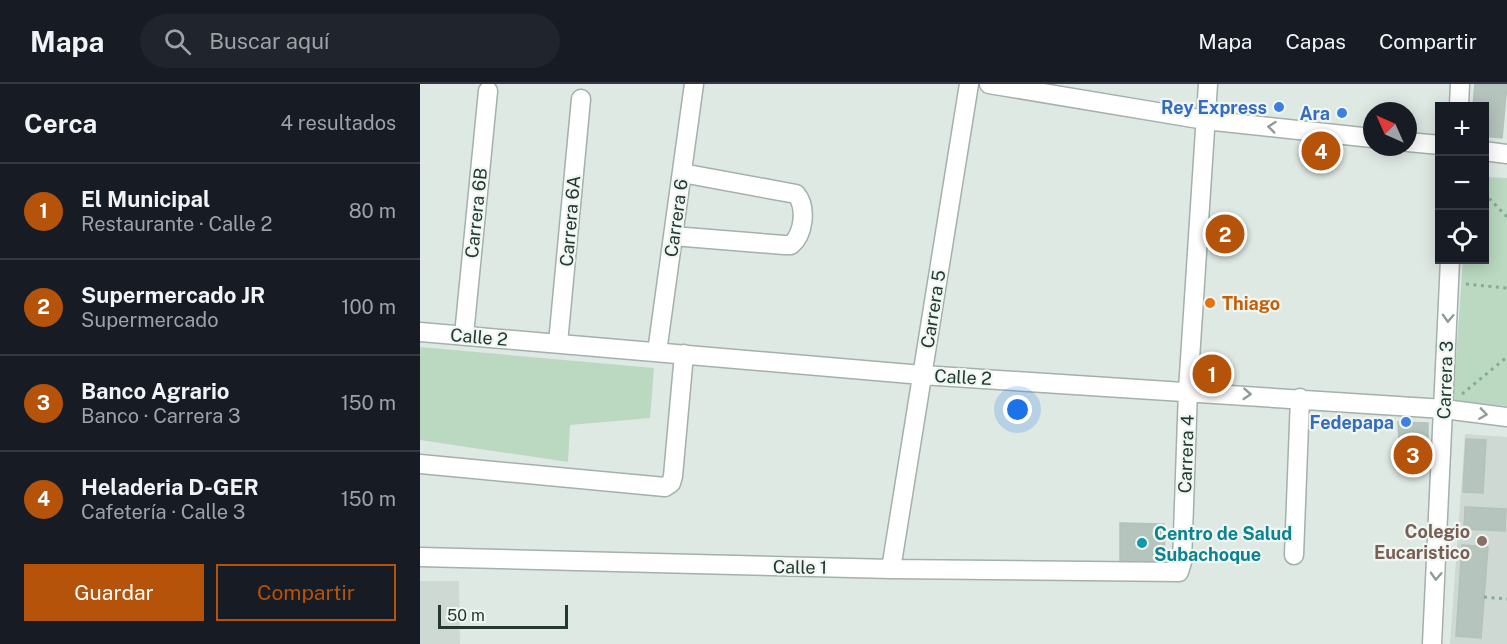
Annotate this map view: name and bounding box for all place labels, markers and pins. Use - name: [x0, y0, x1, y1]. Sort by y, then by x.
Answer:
- place label: Rey Express: [1161, 97, 1267, 118]
- marker: Rey Express: [1272, 100, 1286, 114]
- place label: Ara: [1300, 103, 1330, 124]
- marker: Ara: [1335, 106, 1349, 120]
- pin: 4: [1302, 128, 1340, 174]
- pin: 2: [1206, 212, 1244, 256]
- place label: Thiago: [1222, 293, 1280, 314]
- marker: Thiago: [1203, 296, 1217, 310]
- pin: 1: [1192, 352, 1232, 396]
- place label: Fedepapa: [1309, 412, 1394, 433]
- marker: Fedepapa: [1399, 415, 1413, 429]
- pin: 3: [1394, 432, 1432, 478]
- place label: Colegio Eucaristico: [1374, 521, 1470, 563]
- place label: Centro de Salud Subachoque: [1154, 523, 1292, 565]
- marker: Colegio Eucaristico: [1475, 534, 1489, 548]
- marker: Centro de Salud Subachoque: [1135, 536, 1149, 550]

